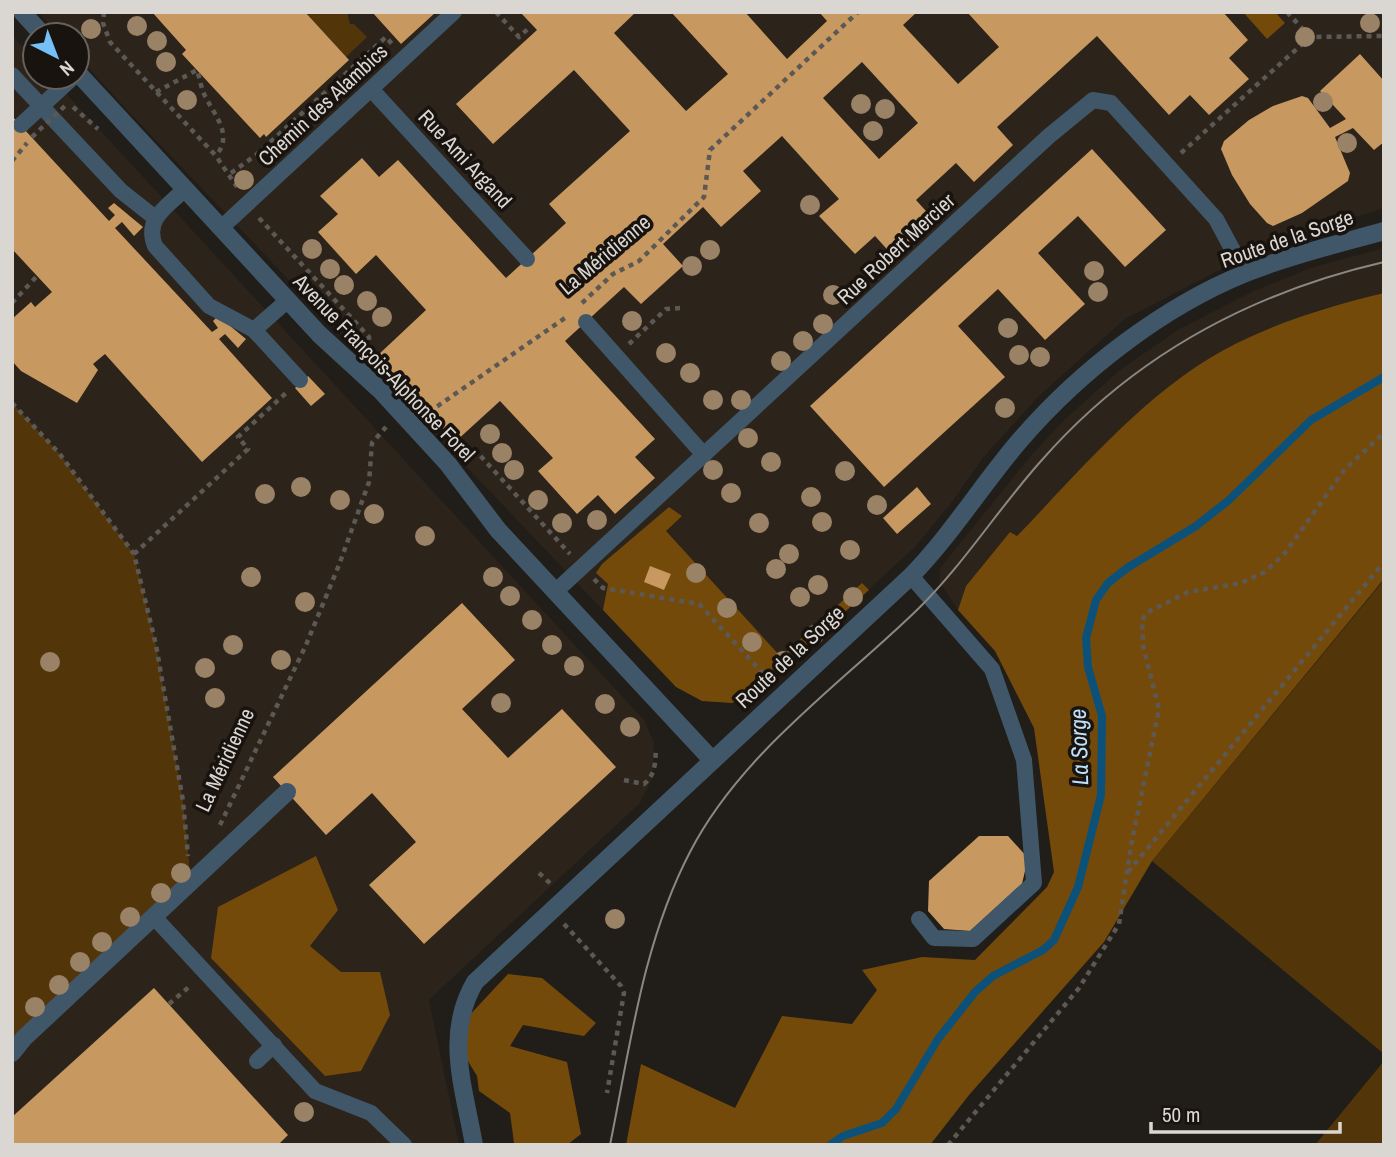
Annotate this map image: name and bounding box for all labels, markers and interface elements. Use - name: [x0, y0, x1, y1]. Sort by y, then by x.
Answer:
- north arrow: [21, 21, 91, 91]
- street label: Chemin des Alambics: [252, 37, 394, 172]
- text: N: [54, 55, 80, 82]
- street label: Rue Ami Argand: [412, 103, 519, 214]
- street label: Rue Robert Mercier: [830, 186, 961, 311]
- street label: Route de la Sorge: [1216, 202, 1357, 275]
- street label: La Méridienne: [553, 208, 657, 301]
- street label: Avenue François-Alphonse Forel: [286, 267, 482, 468]
- street label: Route de la Sorge: [729, 599, 850, 715]
- street label: La Méridienne: [188, 703, 261, 816]
- water label: La Sorge: [1062, 708, 1095, 786]
- scale bar: [1151, 1090, 1340, 1134]
- text: 50 m: [1162, 1100, 1200, 1129]

